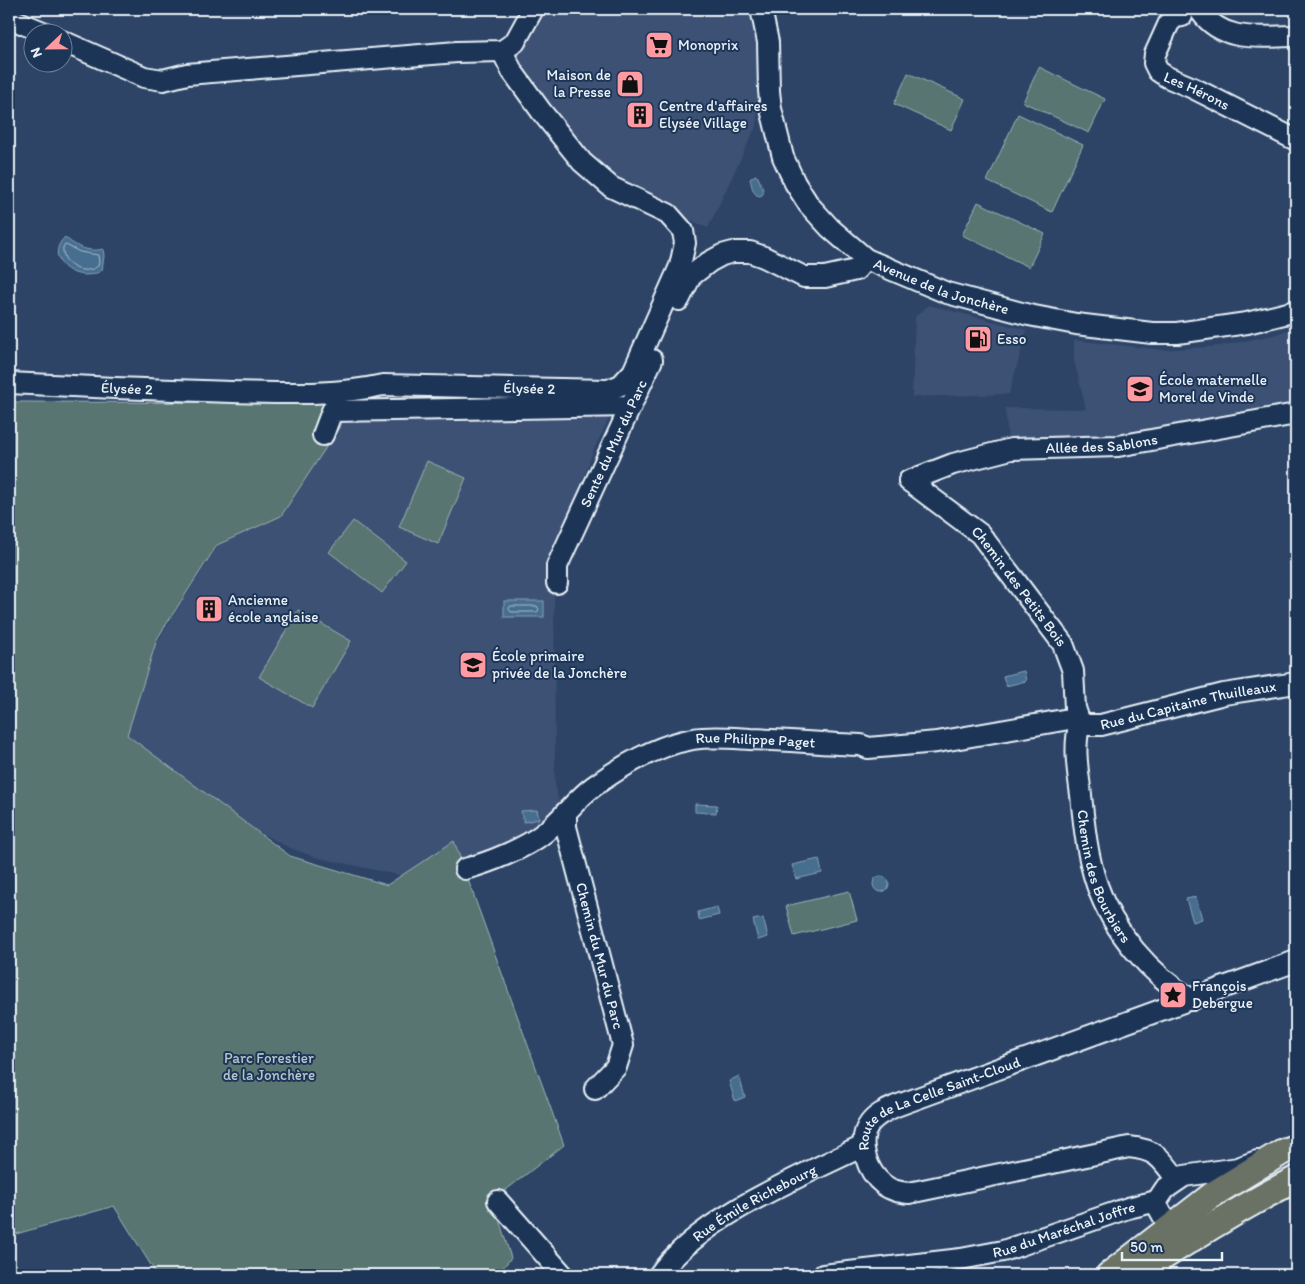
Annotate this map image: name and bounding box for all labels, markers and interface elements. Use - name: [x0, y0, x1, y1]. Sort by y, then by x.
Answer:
- north arrow: [22, 22, 72, 72]
- supermarket icon: Monoprix: [644, 30, 674, 60]
- place label: Monoprix: [678, 36, 739, 54]
- text: N: [27, 45, 46, 60]
- place label: Maison de la Presse: [547, 66, 611, 101]
- street label: Les Hérons: [1161, 68, 1233, 114]
- shop icon: Maison de la Presse: [615, 69, 645, 99]
- place label: Centre d'affaires Elysée Village: [659, 97, 768, 132]
- building icon: Centre d'affaires Elysée Village: [625, 100, 655, 130]
- street label: Avenue de la Jonchère: [871, 254, 1011, 318]
- fuel station icon: Esso: [963, 324, 993, 354]
- place label: Esso: [997, 330, 1026, 348]
- place label: École maternelle Morel de Vinde: [1159, 371, 1267, 406]
- school or university icon: École maternelle Morel de Vinde: [1125, 374, 1155, 404]
- street label: Sente du Mur du Parc: [576, 377, 651, 510]
- street label: Élysée 2: [101, 378, 153, 399]
- street label: Élysée 2: [503, 379, 555, 398]
- street label: Allée des Sablons: [1045, 430, 1159, 457]
- street label: Chemin des Petits Bois: [968, 522, 1071, 650]
- place label: Ancienne école anglaise: [228, 591, 318, 626]
- building icon: Ancienne école anglaise: [194, 594, 224, 624]
- place label: École primaire privée de la Jonchère: [492, 647, 627, 682]
- school or university icon: École primaire privée de la Jonchère: [458, 650, 488, 680]
- street label: Rue du Capitaine Thuilleaux: [1098, 677, 1277, 734]
- street label: Rue Philippe Paget: [695, 728, 816, 752]
- street label: Chemin des Bourbiers: [1074, 809, 1135, 947]
- street label: Chemin du Mur du Parc: [572, 880, 627, 1031]
- place label: François Debergue: [1192, 977, 1253, 1012]
- place icon: François Debergue: [1158, 980, 1188, 1010]
- park label: Parc Forestier de la Jonchère: [223, 1049, 315, 1084]
- street label: Route de La Celle Saint-Cloud: [854, 1053, 1023, 1151]
- street label: Rue Émile Richebourg: [689, 1160, 820, 1246]
- street label: Rue du Maréchal Joffre: [991, 1198, 1137, 1262]
- scale bar: [1122, 1229, 1222, 1261]
- text: 50 m: [1130, 1238, 1163, 1256]

